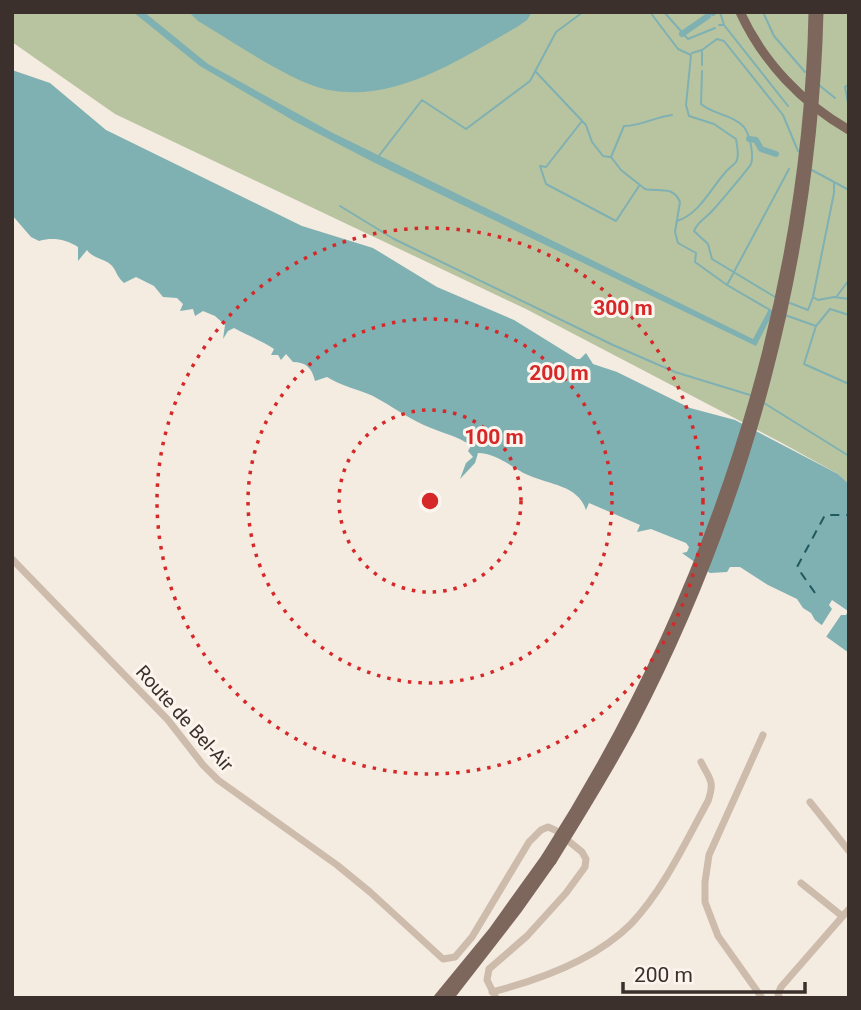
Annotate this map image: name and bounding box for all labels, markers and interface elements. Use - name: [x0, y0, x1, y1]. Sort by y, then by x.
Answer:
- text: 300 m: [593, 296, 653, 320]
- text: 200 m: [529, 361, 589, 385]
- text: 100 m: [464, 425, 524, 449]
- centre of rings: [418, 489, 442, 513]
- street label: Route de Bel-Air: [131, 661, 239, 777]
- scale bar: [623, 950, 805, 994]
- text: 200 m: [634, 963, 693, 987]

